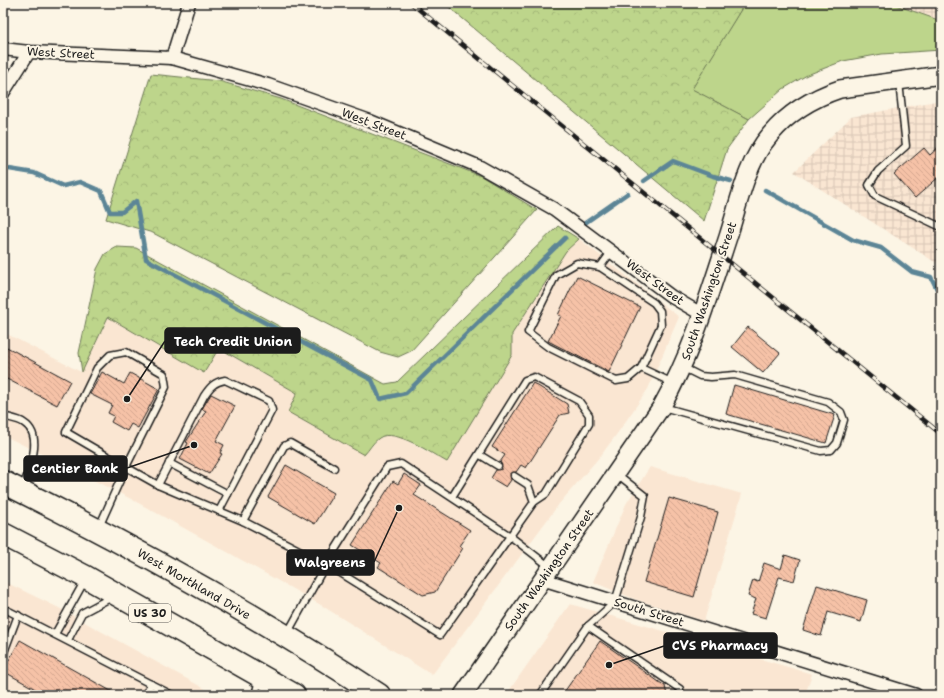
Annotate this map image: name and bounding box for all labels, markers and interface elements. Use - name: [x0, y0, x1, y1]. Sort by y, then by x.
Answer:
- street label: West Street: [27, 43, 95, 63]
- street label: West Street: [339, 104, 409, 144]
- street label: South Washington Street: [678, 220, 740, 362]
- street label: West Street: [623, 256, 687, 308]
- callout: Tech Credit Union: [165, 328, 300, 353]
- text: Tech Credit Union: [174, 333, 292, 350]
- callout: Centier Bank: [24, 456, 127, 481]
- text: Centier Bank: [31, 460, 119, 477]
- street label: South Washington Street: [501, 506, 597, 634]
- street label: West Morthland Drive: [134, 545, 254, 623]
- callout: Walgreens: [287, 550, 374, 575]
- text: Walgreens: [294, 554, 366, 571]
- street label: South Street: [612, 594, 686, 630]
- road number: US 30: [129, 604, 171, 622]
- callout: CVS Pharmacy: [664, 633, 777, 658]
- text: CVS Pharmacy: [672, 637, 768, 654]

